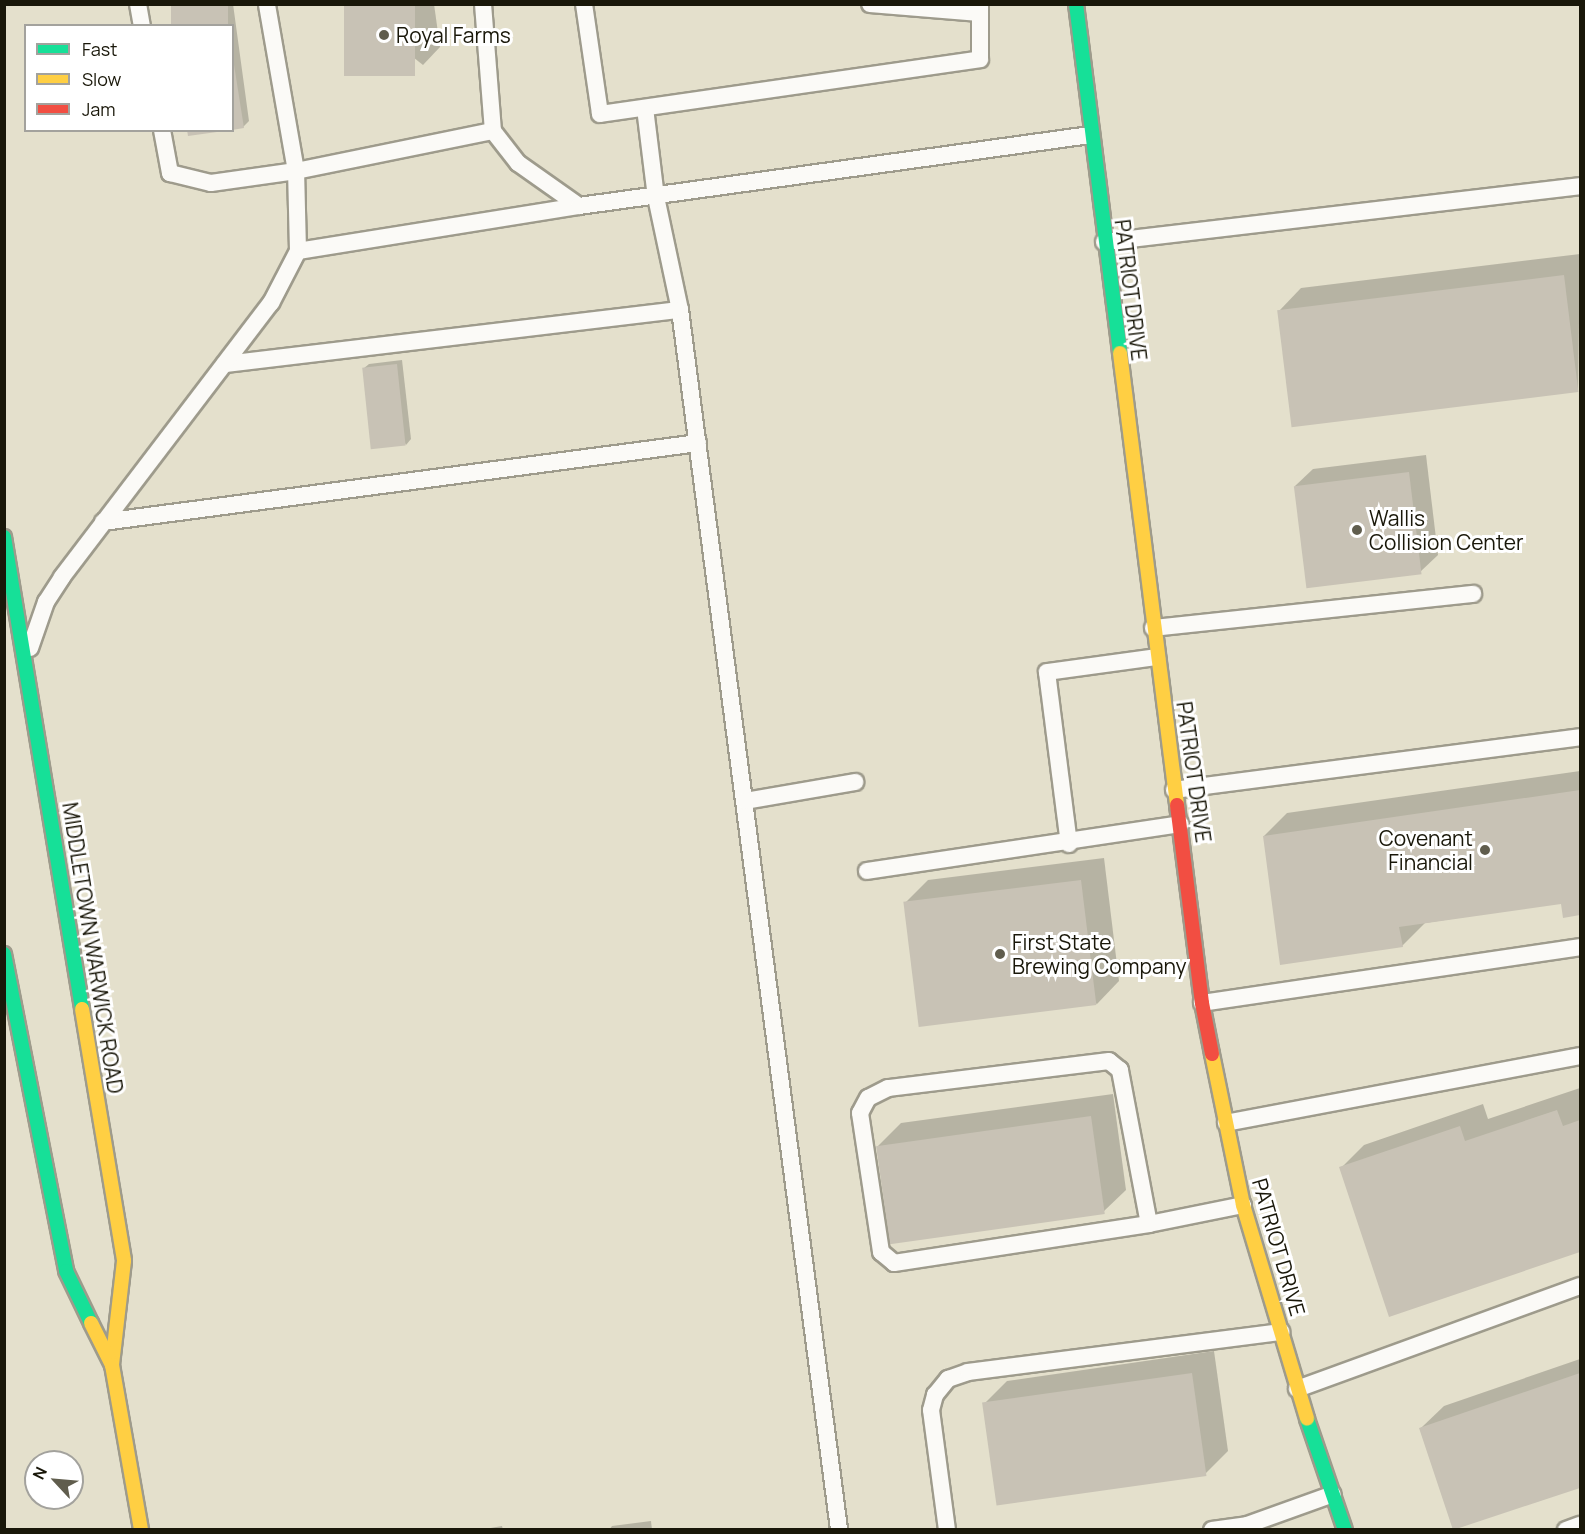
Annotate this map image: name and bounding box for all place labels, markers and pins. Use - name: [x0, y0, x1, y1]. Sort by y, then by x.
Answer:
- place label: Royal Farms: [396, 22, 511, 48]
- marker: Royal Farms: [377, 28, 391, 42]
- place label: Wallis Collision Center: [1369, 505, 1523, 555]
- marker: Wallis Collision Center: [1350, 523, 1364, 537]
- place label: Covenant Financial: [1379, 825, 1473, 875]
- marker: Covenant Financial: [1478, 843, 1492, 857]
- place label: First State Brewing Company: [1012, 929, 1187, 979]
- marker: First State Brewing Company: [993, 947, 1007, 961]

